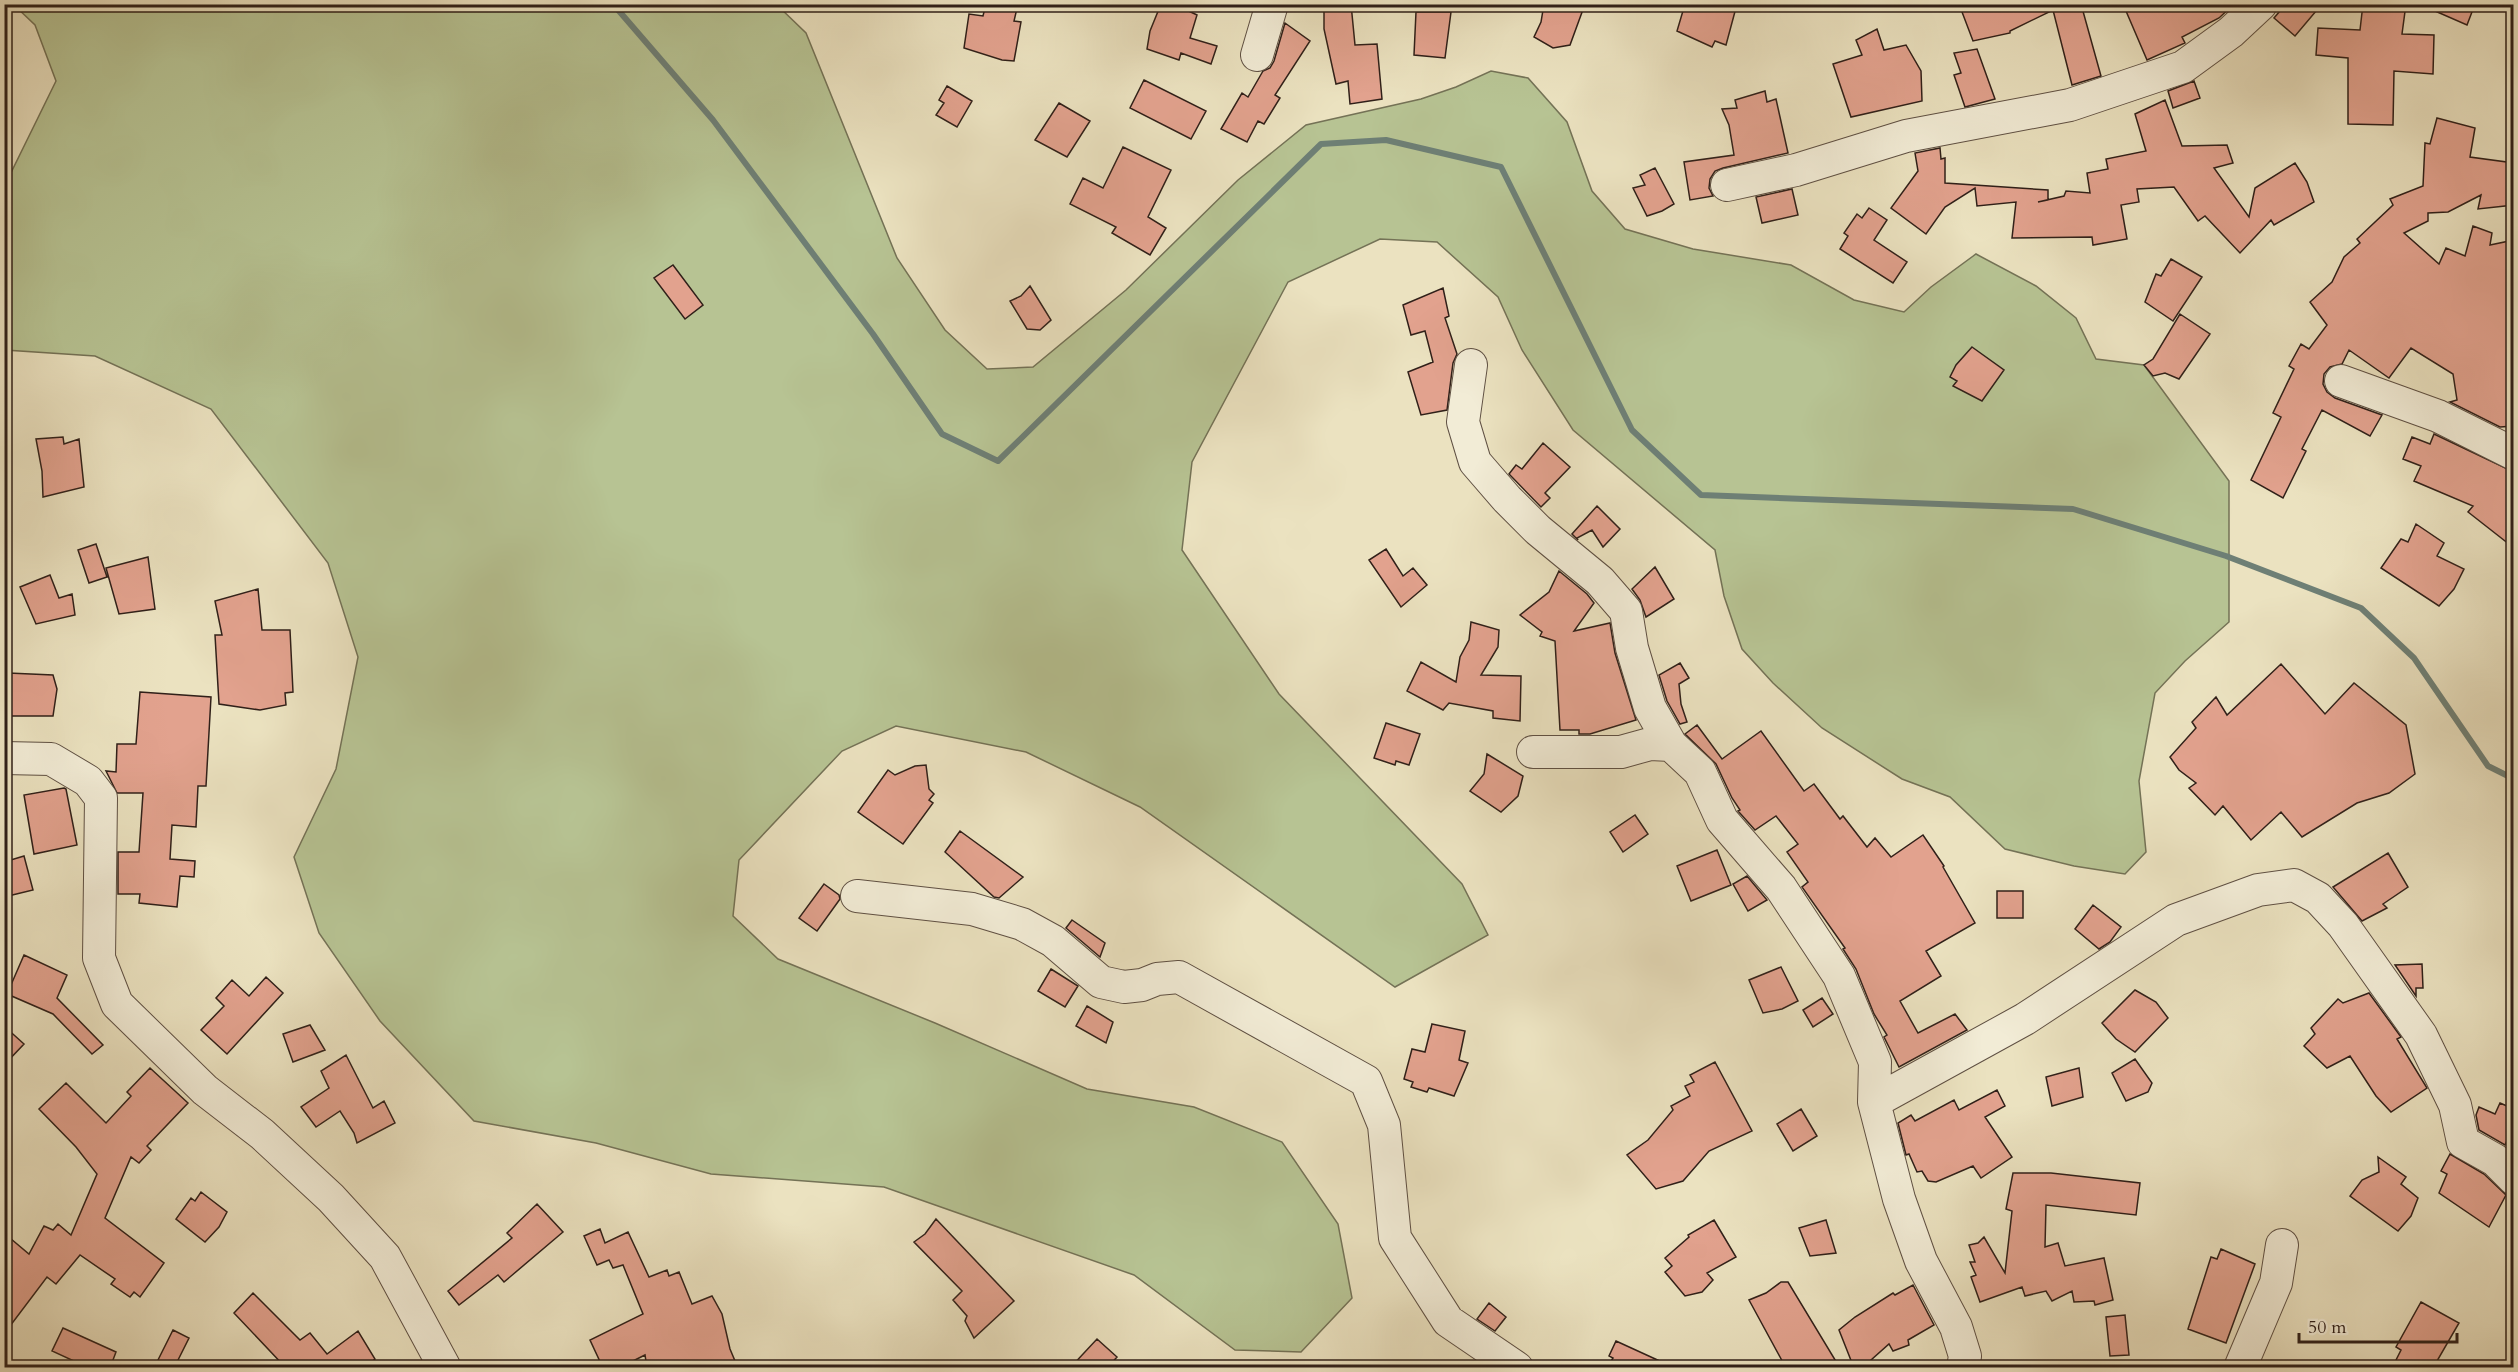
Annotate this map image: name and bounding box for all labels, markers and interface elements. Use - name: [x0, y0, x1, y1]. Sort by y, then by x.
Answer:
- scale bar: [2299, 1306, 2456, 1344]
- text: 50 m: [2308, 1315, 2347, 1340]

